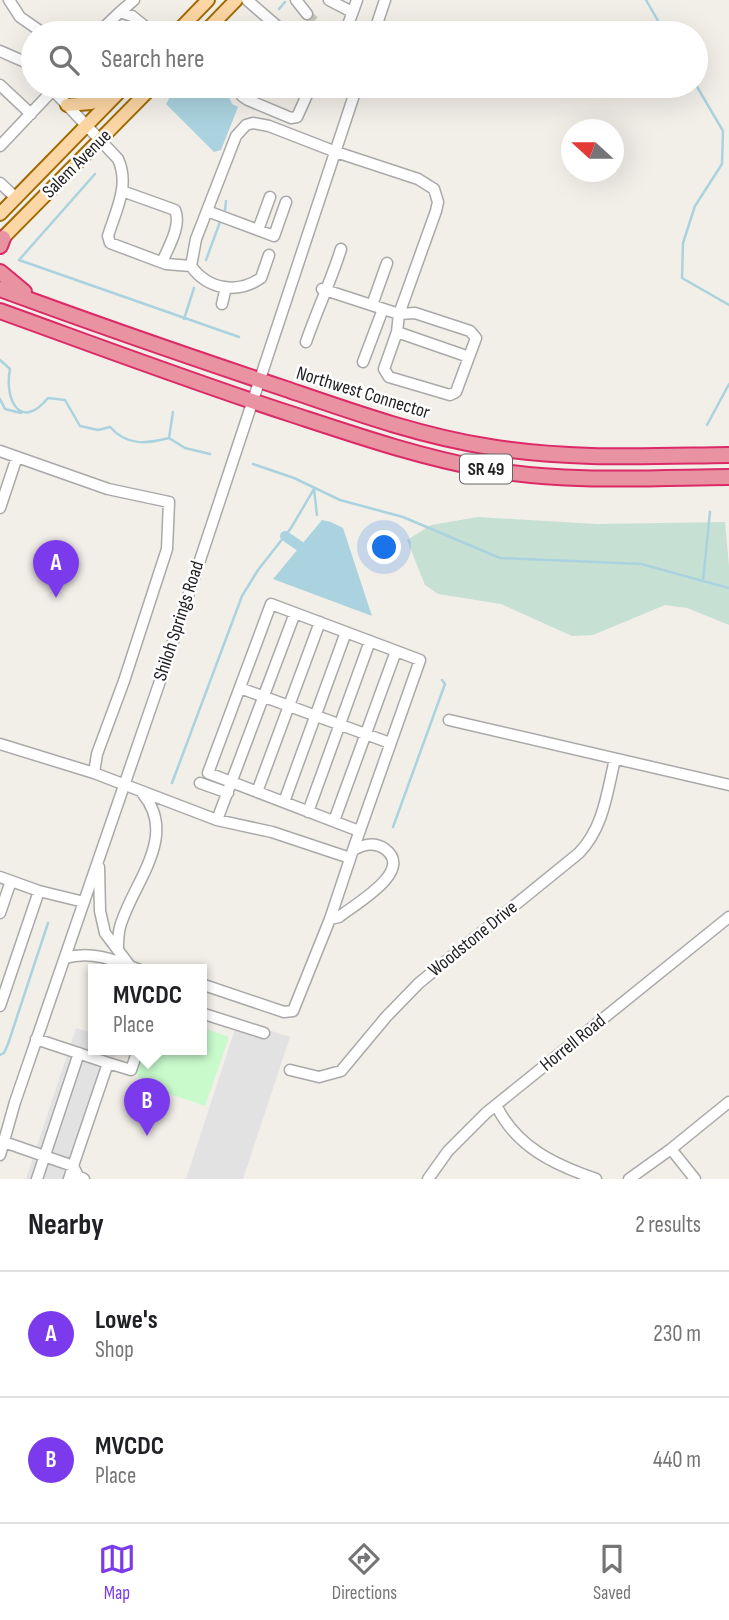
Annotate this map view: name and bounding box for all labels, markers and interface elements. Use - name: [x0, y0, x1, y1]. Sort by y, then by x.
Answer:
- search box: [21, 21, 708, 98]
- icon: search: [45, 41, 83, 79]
- text: Search here: [101, 44, 204, 75]
- north arrow: [561, 119, 624, 182]
- street label: Salem Avenue: [38, 125, 116, 203]
- street label: Northwest Connector: [293, 362, 433, 424]
- road number: SR 49: [460, 454, 512, 484]
- your location: [367, 530, 401, 564]
- pin: A: [33, 540, 79, 598]
- street label: Shiloh Springs Road: [149, 558, 209, 684]
- street label: Woodstone Drive: [424, 896, 522, 982]
- popup: [88, 964, 207, 1055]
- text: MVCDC: [113, 980, 182, 1011]
- street label: Horrell Road: [536, 1010, 610, 1076]
- text: Place: [113, 1011, 154, 1039]
- pin: B: [124, 1078, 170, 1136]
- text: Nearby: [28, 1207, 104, 1243]
- text: 2 results: [635, 1211, 701, 1239]
- text: Lowe's: [95, 1305, 158, 1336]
- text: A: [46, 1320, 56, 1348]
- text: 230 m: [653, 1320, 701, 1348]
- text: Shop: [95, 1336, 134, 1364]
- text: MVCDC: [95, 1431, 164, 1462]
- text: B: [46, 1446, 56, 1474]
- text: 440 m: [653, 1446, 701, 1474]
- text: Place: [95, 1462, 136, 1490]
- tab: Map: [98, 1540, 136, 1605]
- tab: Directions: [332, 1540, 397, 1605]
- tab: Saved: [593, 1540, 631, 1605]

